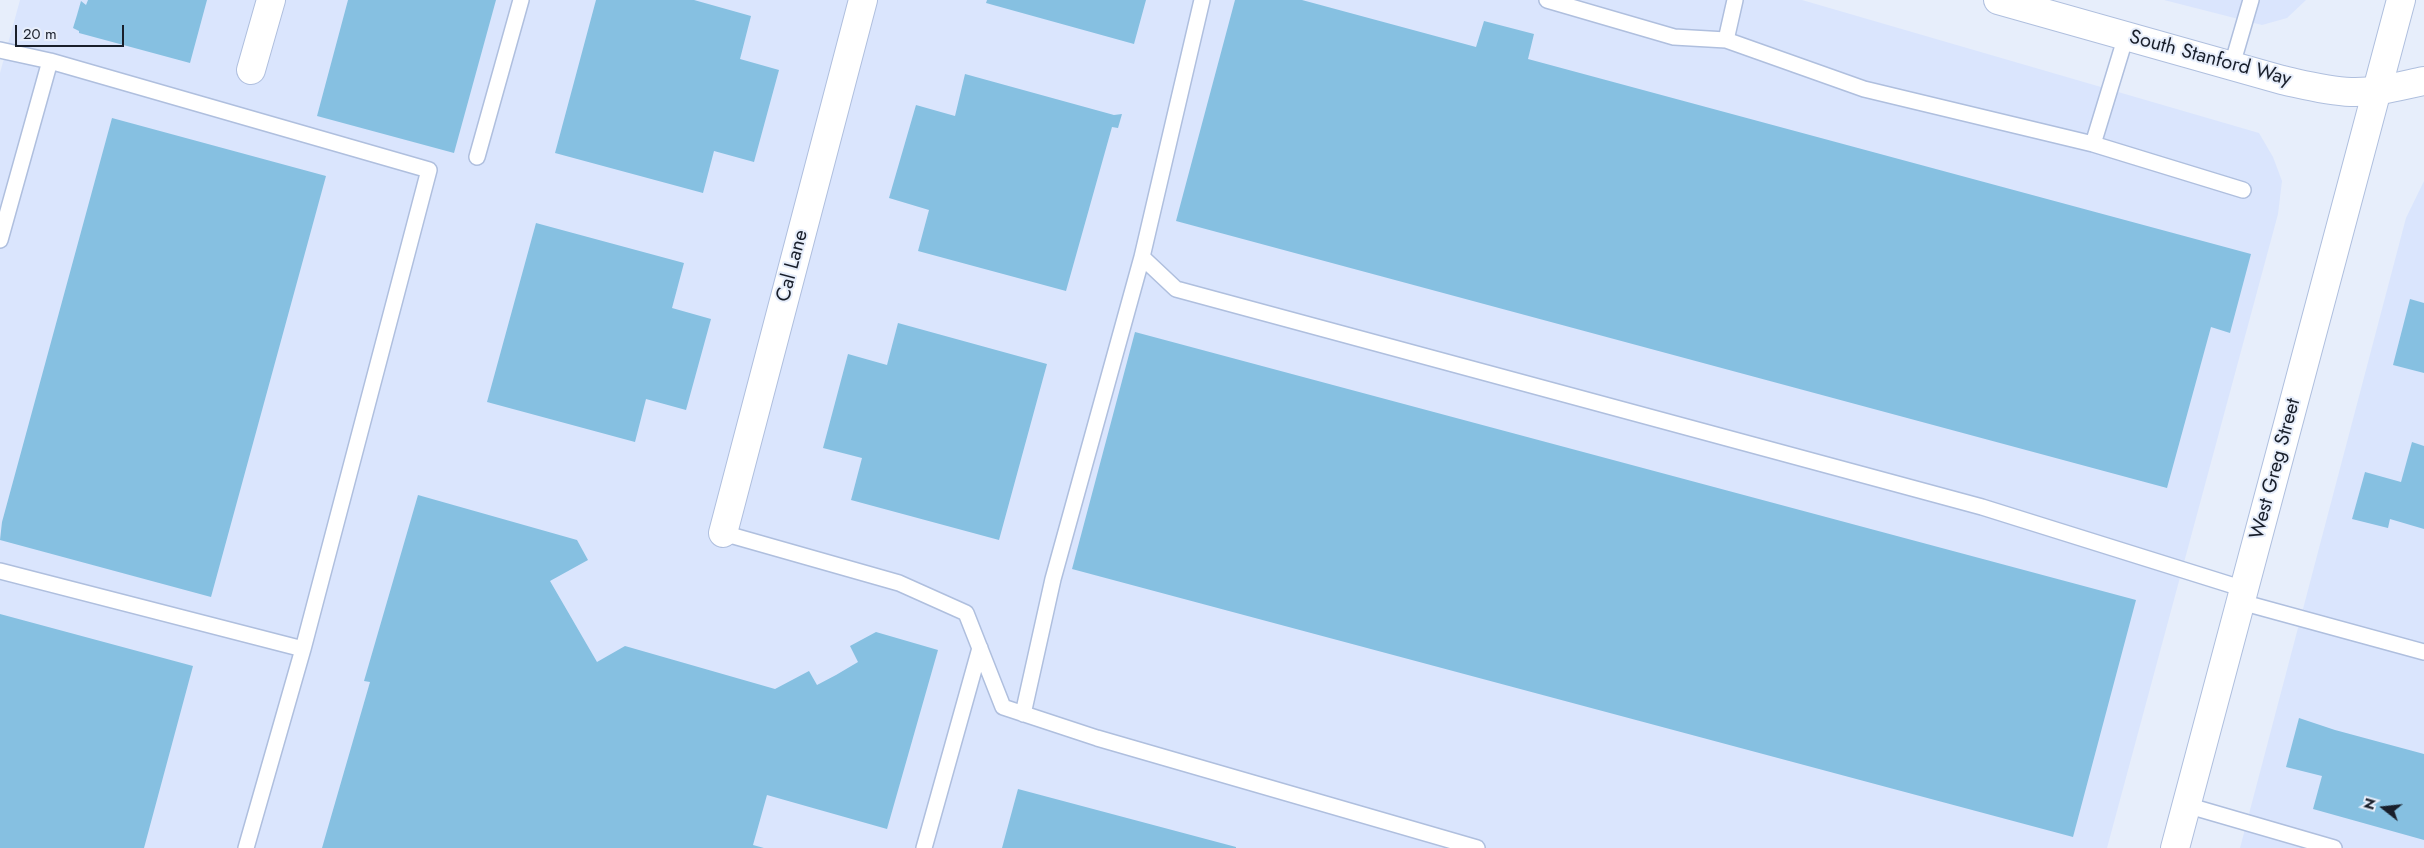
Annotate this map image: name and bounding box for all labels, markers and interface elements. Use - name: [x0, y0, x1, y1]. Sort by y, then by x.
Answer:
- scale bar: [18, 15, 126, 47]
- text: 20 m: [23, 23, 57, 45]
- street label: South Stanford Way: [2126, 26, 2294, 92]
- street label: Cal Lane: [772, 227, 814, 305]
- street label: West Greg Street: [2246, 396, 2306, 542]
- north arrow: [2359, 783, 2409, 833]
- text: N: [2358, 796, 2381, 812]

